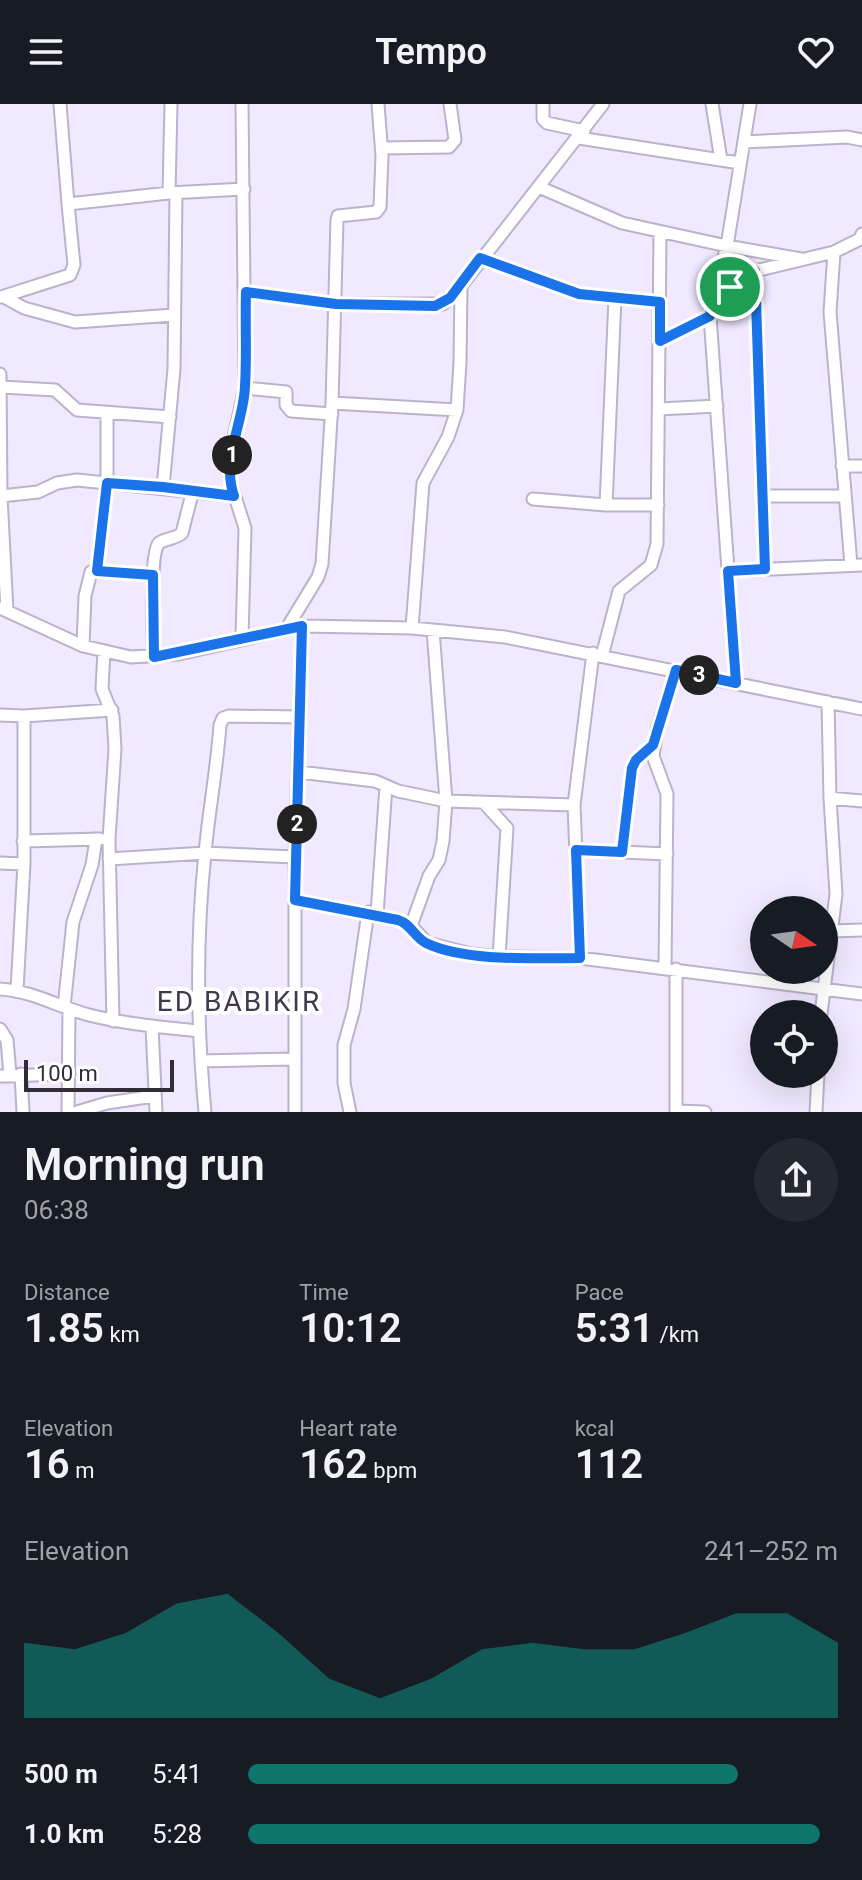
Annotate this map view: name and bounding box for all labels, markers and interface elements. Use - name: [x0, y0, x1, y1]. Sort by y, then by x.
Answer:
- icon: menu: [24, 30, 68, 74]
- icon: heart: [794, 30, 838, 74]
- text: Tempo: [375, 31, 487, 73]
- pin: [696, 253, 764, 321]
- icon: arrive: [708, 265, 752, 309]
- pin: 1: [212, 435, 252, 475]
- text: 1: [226, 442, 238, 467]
- pin: 3: [679, 655, 719, 695]
- text: 3: [693, 662, 705, 687]
- pin: 2: [277, 804, 317, 844]
- text: 2: [291, 811, 303, 836]
- north arrow: [750, 896, 838, 984]
- map controls: [750, 896, 838, 1088]
- district label: ED BABIKIR: [157, 985, 321, 1018]
- button: locate: [750, 1000, 838, 1088]
- scale bar: [24, 1056, 174, 1092]
- text: 100 m: [36, 1061, 98, 1086]
- button: share: [754, 1138, 838, 1222]
- text: Morning run: [24, 1139, 265, 1191]
- text: 06:38: [24, 1195, 89, 1225]
- text: Distance: [24, 1280, 110, 1305]
- text: Time: [299, 1280, 349, 1305]
- text: Pace: [575, 1280, 624, 1305]
- text: 1.85: [24, 1305, 104, 1352]
- text: 10:12: [299, 1305, 402, 1352]
- text: 5:31: [575, 1305, 654, 1352]
- text: km: [104, 1322, 140, 1347]
- text: /km: [654, 1322, 699, 1347]
- text: Elevation: [24, 1416, 113, 1441]
- text: Heart rate: [299, 1416, 397, 1441]
- text: kcal: [575, 1416, 614, 1441]
- text: 16: [24, 1441, 70, 1488]
- text: 162: [299, 1441, 368, 1488]
- text: 112: [575, 1441, 643, 1488]
- text: m: [70, 1458, 94, 1483]
- text: bpm: [368, 1458, 417, 1483]
- text: Elevation: [24, 1536, 129, 1566]
- text: 241–252 m: [704, 1536, 838, 1566]
- text: 500 m: [24, 1759, 98, 1789]
- text: 5:41: [152, 1759, 202, 1789]
- text: 1.0 km: [24, 1819, 104, 1849]
- text: 5:28: [152, 1819, 202, 1849]

